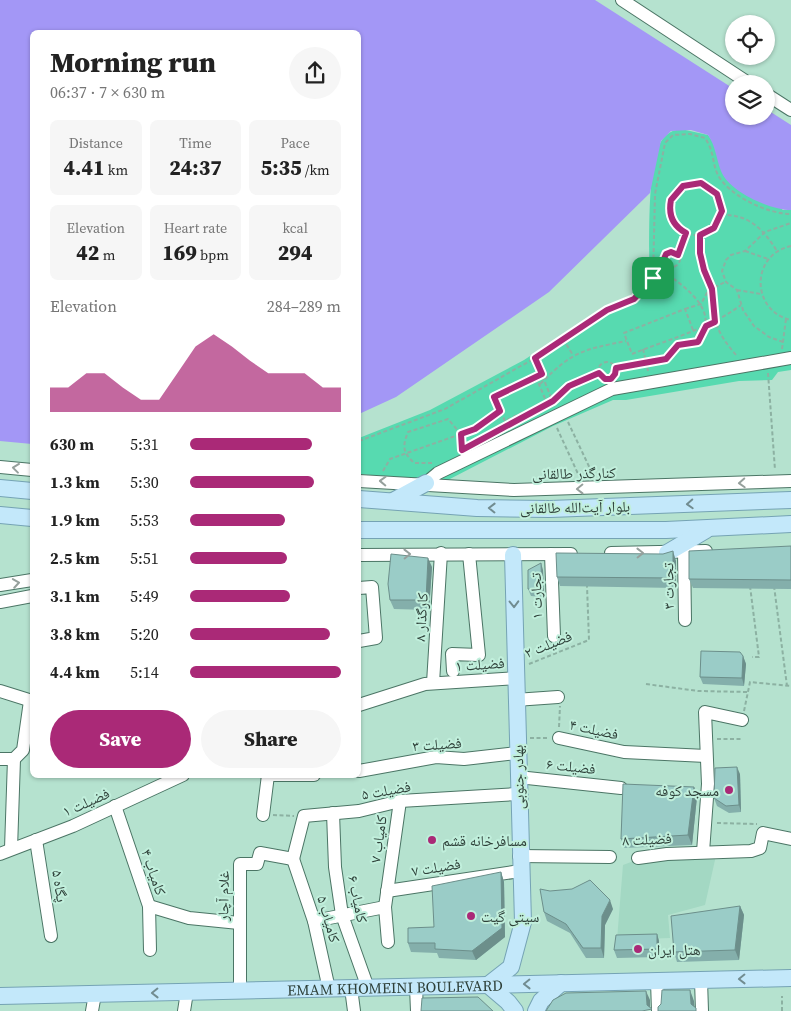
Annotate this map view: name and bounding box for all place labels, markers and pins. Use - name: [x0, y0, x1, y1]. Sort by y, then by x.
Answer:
- pin: [632, 257, 674, 299]
- place label: مسجد کوفه: [655, 780, 719, 801]
- marker: مسجد کوفه: [723, 784, 735, 796]
- place label: مسافرخانه قشم: [442, 830, 527, 851]
- marker: مسافرخانه قشم: [426, 834, 438, 846]
- place label: سیتی گیت: [481, 906, 539, 927]
- marker: سیتی گیت: [465, 910, 477, 922]
- place label: هتل ایران: [648, 939, 701, 960]
- marker: هتل ایران: [632, 943, 644, 955]

